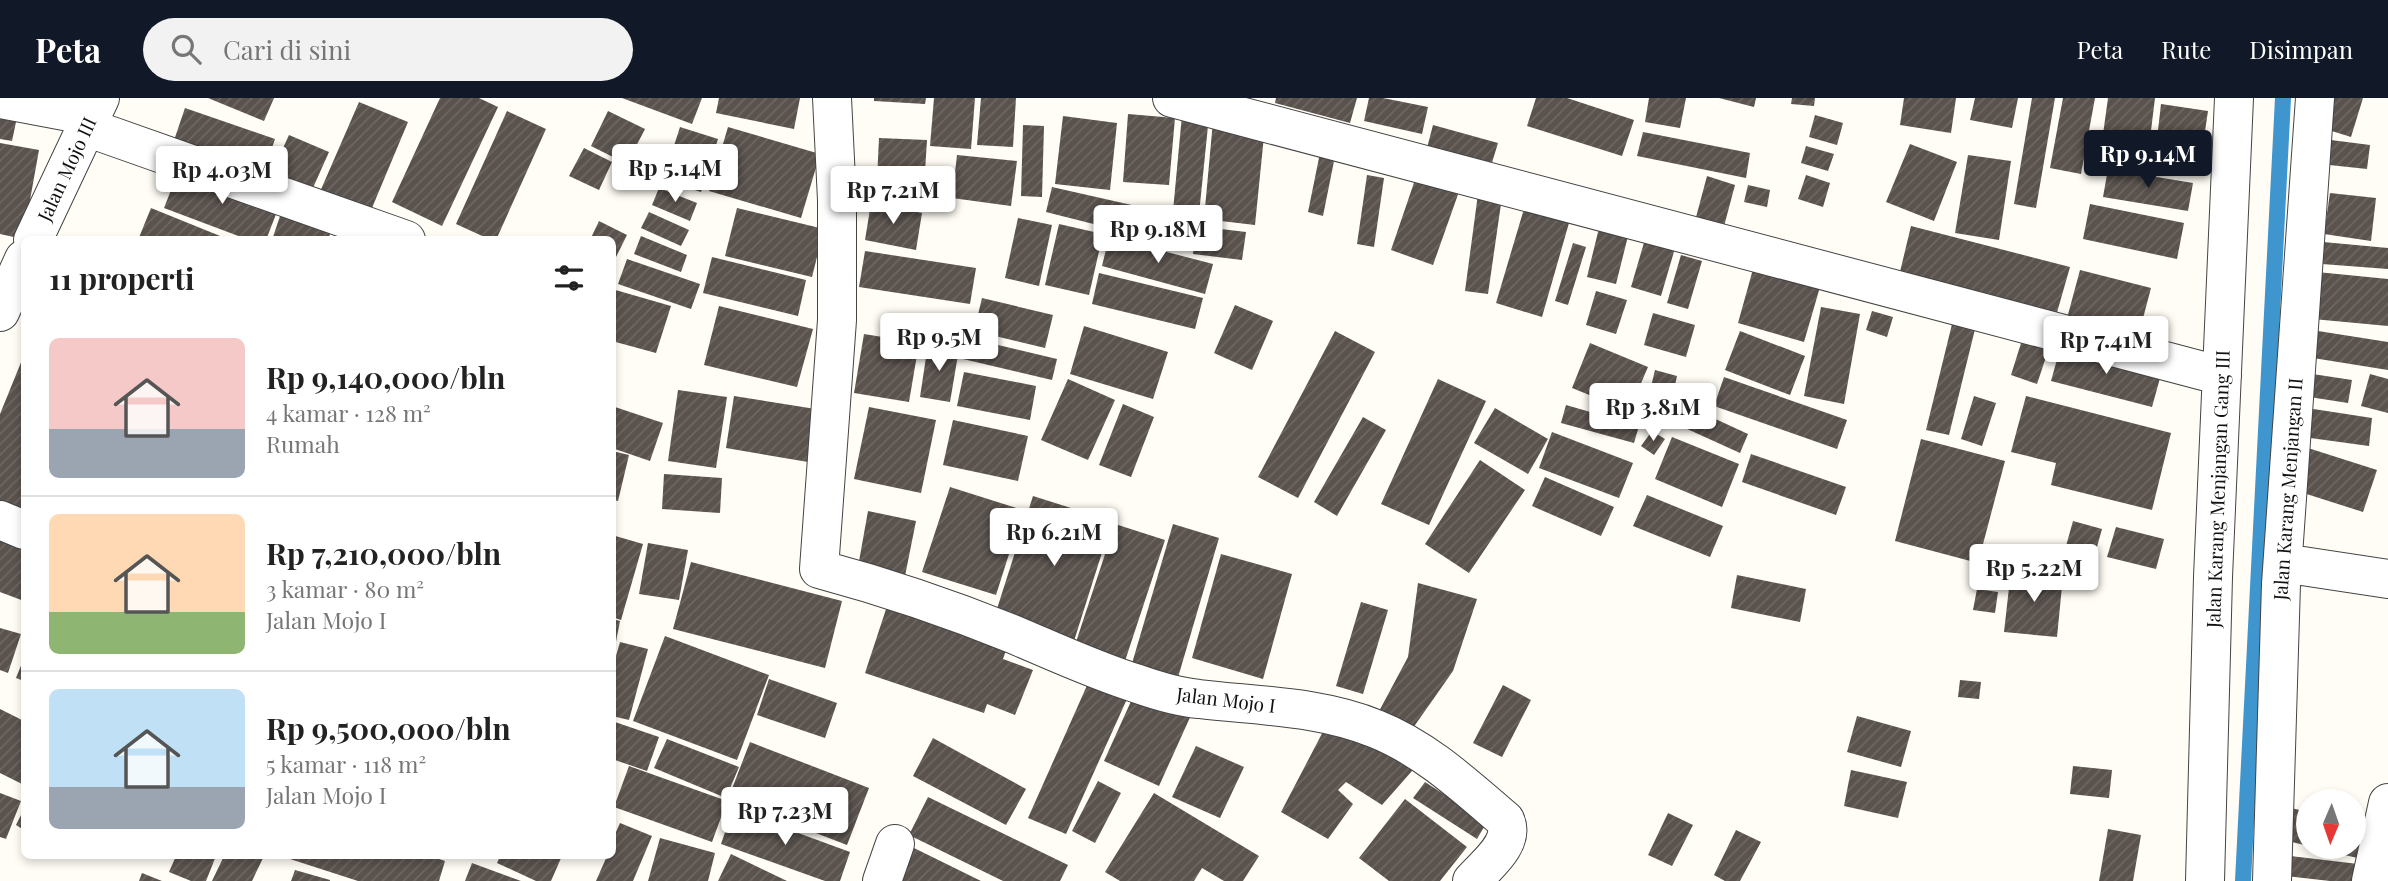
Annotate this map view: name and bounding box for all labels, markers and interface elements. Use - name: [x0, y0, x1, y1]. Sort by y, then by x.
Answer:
- search box: [143, 18, 633, 81]
- text: Peta: [35, 27, 101, 71]
- icon: search: [167, 30, 205, 68]
- text: Cari di sini: [223, 32, 351, 67]
- text: Peta: [2077, 33, 2123, 65]
- text: Rute: [2161, 33, 2211, 65]
- text: Disimpan: [2249, 33, 2353, 65]
- street label: Jalan Mojo III: [30, 112, 102, 226]
- pin: Rp 9.14M: [2076, 130, 2220, 190]
- text: Rp 9.14M: [2100, 137, 2196, 168]
- pin: Rp 5.14M: [603, 144, 747, 204]
- pin: Rp 4.03M: [150, 146, 294, 206]
- text: Rp 5.14M: [628, 151, 722, 182]
- text: Rp 4.03M: [172, 153, 272, 184]
- pin: Rp 7.21M: [821, 166, 965, 226]
- text: Rp 7.21M: [846, 173, 940, 204]
- pin: Rp 9.18M: [1086, 206, 1230, 265]
- text: Rp 9.18M: [1109, 212, 1207, 243]
- text: 11 properti: [49, 258, 194, 298]
- icon: filters: [550, 259, 588, 297]
- pin: Rp 9.5M: [874, 314, 1004, 373]
- pin: Rp 7.41M: [2034, 316, 2178, 376]
- text: Rp 9.5M: [896, 320, 982, 351]
- text: Rp 7.41M: [2059, 323, 2153, 354]
- street label: Jalan Karang Menjangan Gang III: [2199, 350, 2235, 629]
- text: Rp 9,140,000/bln: [266, 357, 505, 397]
- icon: home: [105, 366, 189, 450]
- street label: Jalan Karang Menjangan II: [2266, 377, 2308, 602]
- pin: Rp 3.81M: [1581, 384, 1725, 443]
- text: Rp 3.81M: [1605, 390, 1701, 421]
- text: 4 kamar · 128 m²: [266, 397, 431, 428]
- text: Rumah: [266, 428, 340, 459]
- pin: Rp 6.21M: [982, 508, 1126, 568]
- text: Rp 6.21M: [1006, 515, 1102, 546]
- text: Rp 7,210,000/bln: [266, 533, 501, 573]
- icon: home: [105, 542, 189, 626]
- pin: Rp 5.22M: [1962, 545, 2106, 604]
- text: Rp 5.22M: [1985, 551, 2083, 582]
- text: 3 kamar · 80 m²: [266, 573, 424, 604]
- text: Jalan Mojo I: [266, 604, 386, 635]
- street label: Jalan Mojo I: [1174, 680, 1277, 718]
- text: Rp 9,500,000/bln: [266, 708, 511, 748]
- icon: home: [105, 717, 189, 801]
- text: 5 kamar · 118 m²: [266, 748, 426, 779]
- text: Jalan Mojo I: [266, 779, 386, 810]
- pin: Rp 7.23M: [713, 788, 857, 847]
- north arrow: [2296, 789, 2366, 859]
- map controls: [2296, 789, 2366, 859]
- text: Rp 7.23M: [737, 794, 833, 825]

